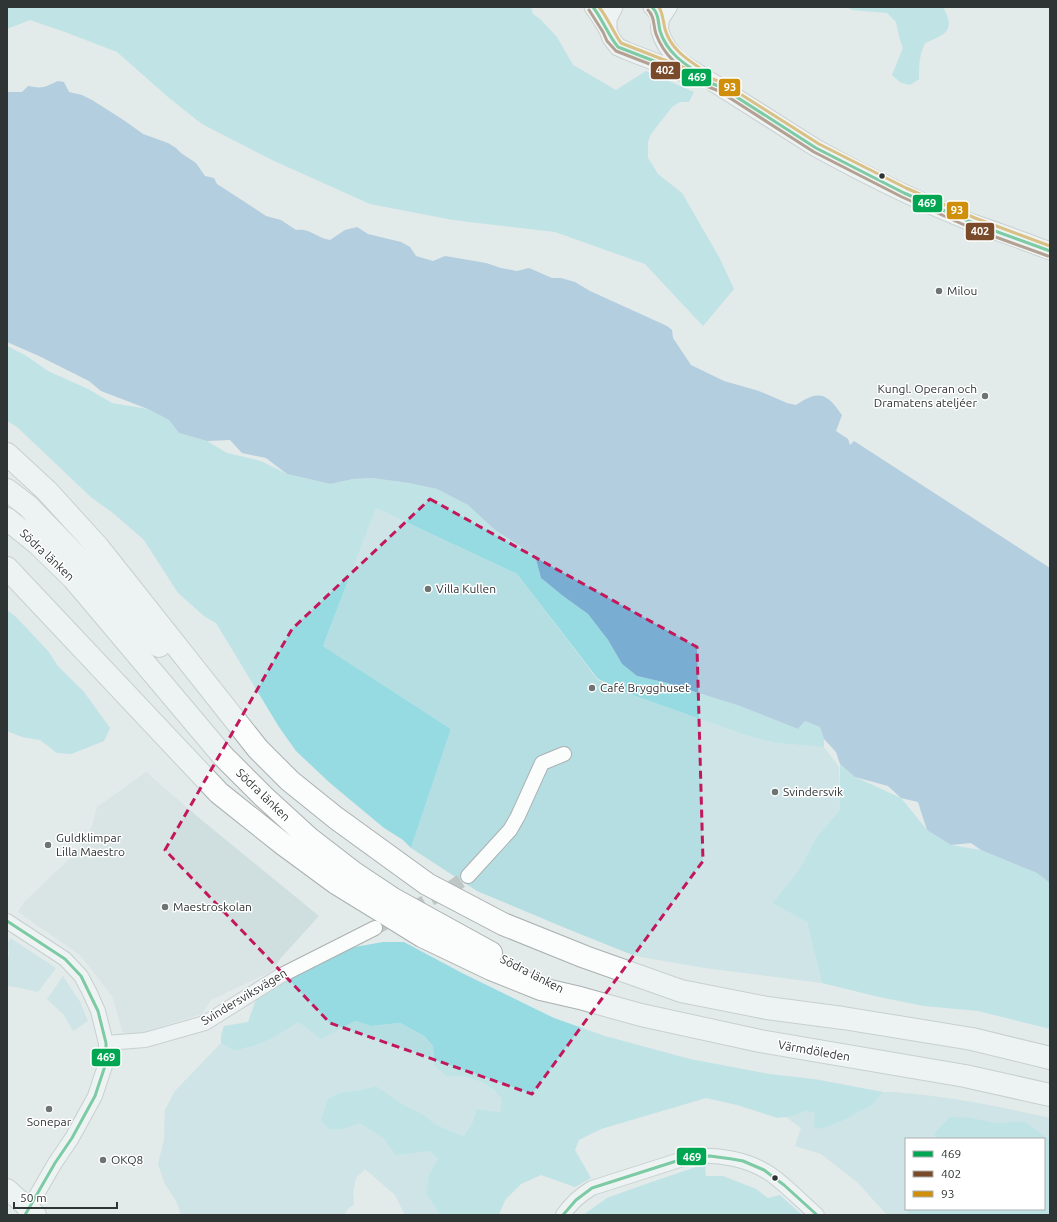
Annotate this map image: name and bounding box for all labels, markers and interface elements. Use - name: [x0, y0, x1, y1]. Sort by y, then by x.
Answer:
- line badge: 402: [650, 61, 681, 80]
- text: 402: [656, 64, 674, 76]
- line badge: 469: [681, 68, 712, 87]
- text: 469: [688, 71, 706, 83]
- line badge: 93: [718, 78, 741, 97]
- text: 93: [724, 81, 736, 93]
- unlabelled marker: [877, 171, 887, 181]
- line badge: 469: [912, 194, 943, 213]
- text: 469: [918, 197, 936, 209]
- line badge: 93: [946, 201, 969, 220]
- text: 93: [951, 204, 963, 216]
- line badge: 402: [965, 222, 995, 241]
- text: 402: [971, 225, 989, 237]
- place label: Milou: [947, 284, 977, 297]
- marker: Milou: [934, 286, 944, 296]
- place label: Kungl. Operan och Dramatens ateljéer: [874, 382, 977, 409]
- marker: Kungl. Operan och Dramatens ateljéer: [980, 391, 990, 401]
- street label: Södra länken: [18, 526, 77, 583]
- place label: Villa Kullen: [436, 582, 496, 595]
- marker: Villa Kullen: [423, 584, 433, 594]
- place label: Café Brygghuset: [600, 681, 690, 694]
- marker: Café Brygghuset: [587, 683, 597, 693]
- street label: Södra länken: [234, 766, 293, 823]
- place label: Svindersvik: [783, 785, 843, 798]
- marker: Svindersvik: [770, 787, 780, 797]
- place label: Guldklimpar Lilla Maestro: [56, 831, 125, 858]
- marker: Guldklimpar Lilla Maestro: [43, 840, 53, 850]
- place label: Maestroskolan: [173, 900, 252, 913]
- marker: Maestroskolan: [160, 902, 170, 912]
- street label: Södra länken: [498, 952, 566, 995]
- street label: Svindersviksvägen: [199, 966, 289, 1027]
- street label: Värmdöleden: [777, 1038, 851, 1063]
- line badge: 469: [91, 1048, 121, 1067]
- text: 469: [97, 1051, 115, 1063]
- marker: Sonepar: [44, 1104, 54, 1114]
- place label: Sonepar: [27, 1115, 72, 1128]
- legend: [905, 1138, 1045, 1210]
- line badge: 469: [676, 1147, 707, 1166]
- text: 469: [941, 1147, 961, 1160]
- text: 469: [683, 1151, 701, 1163]
- place label: OKQ8: [111, 1153, 144, 1166]
- marker: OKQ8: [98, 1155, 108, 1165]
- text: 402: [941, 1167, 961, 1180]
- unlabelled marker: [770, 1173, 780, 1183]
- scale bar: [14, 1184, 117, 1210]
- text: 93: [941, 1187, 955, 1200]
- text: 50 m: [20, 1191, 47, 1204]

